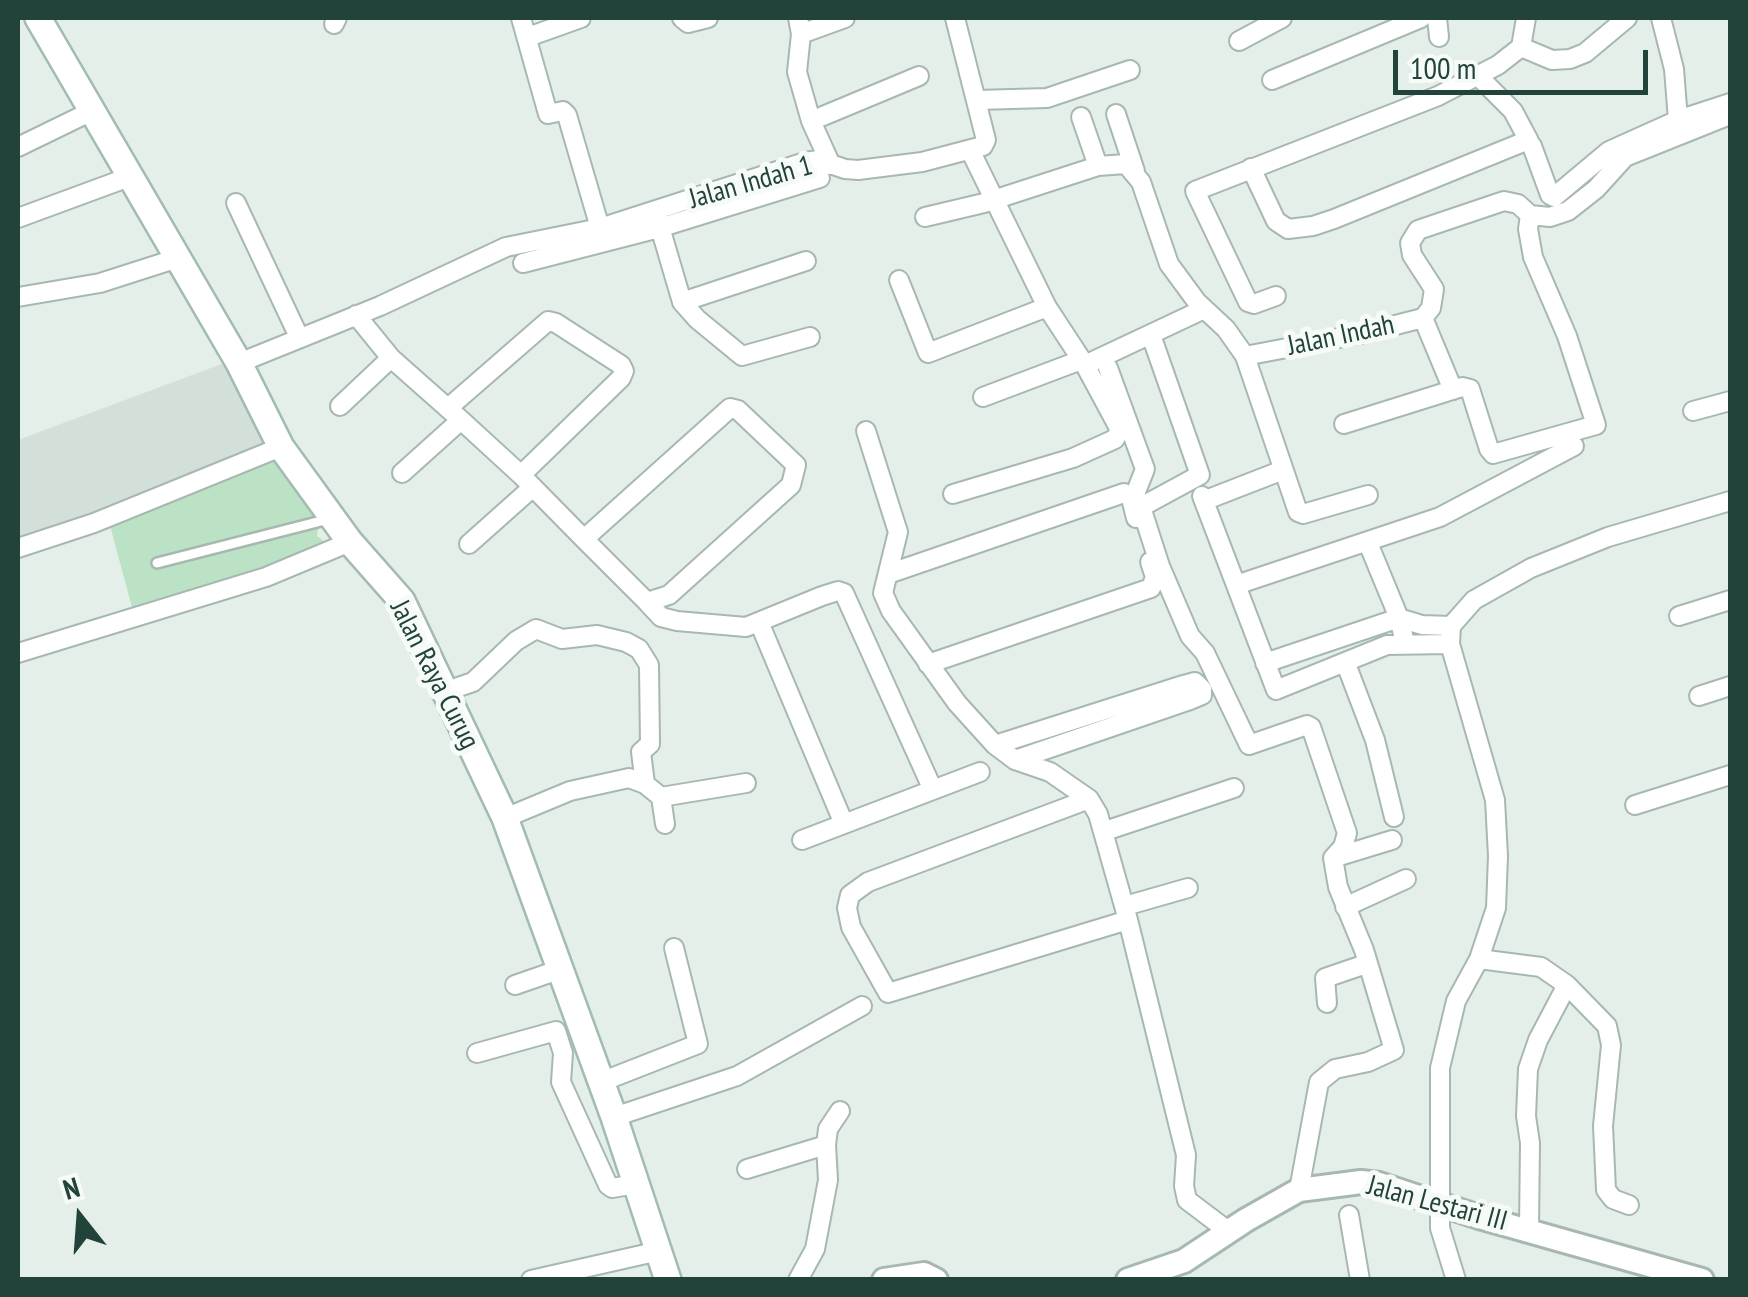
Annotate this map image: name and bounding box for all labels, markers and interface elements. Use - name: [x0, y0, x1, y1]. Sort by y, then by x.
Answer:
- scale bar: [1398, 30, 1653, 92]
- text: 100 m: [1410, 48, 1476, 87]
- street label: Jalan Indah 1: [685, 149, 817, 217]
- street label: Jalan Indah: [1285, 308, 1397, 364]
- street label: Jalan Raya Curug: [382, 595, 486, 755]
- north arrow: [30, 1167, 130, 1267]
- text: N: [58, 1168, 84, 1208]
- street label: Jalan Lestari III: [1363, 1169, 1511, 1239]

